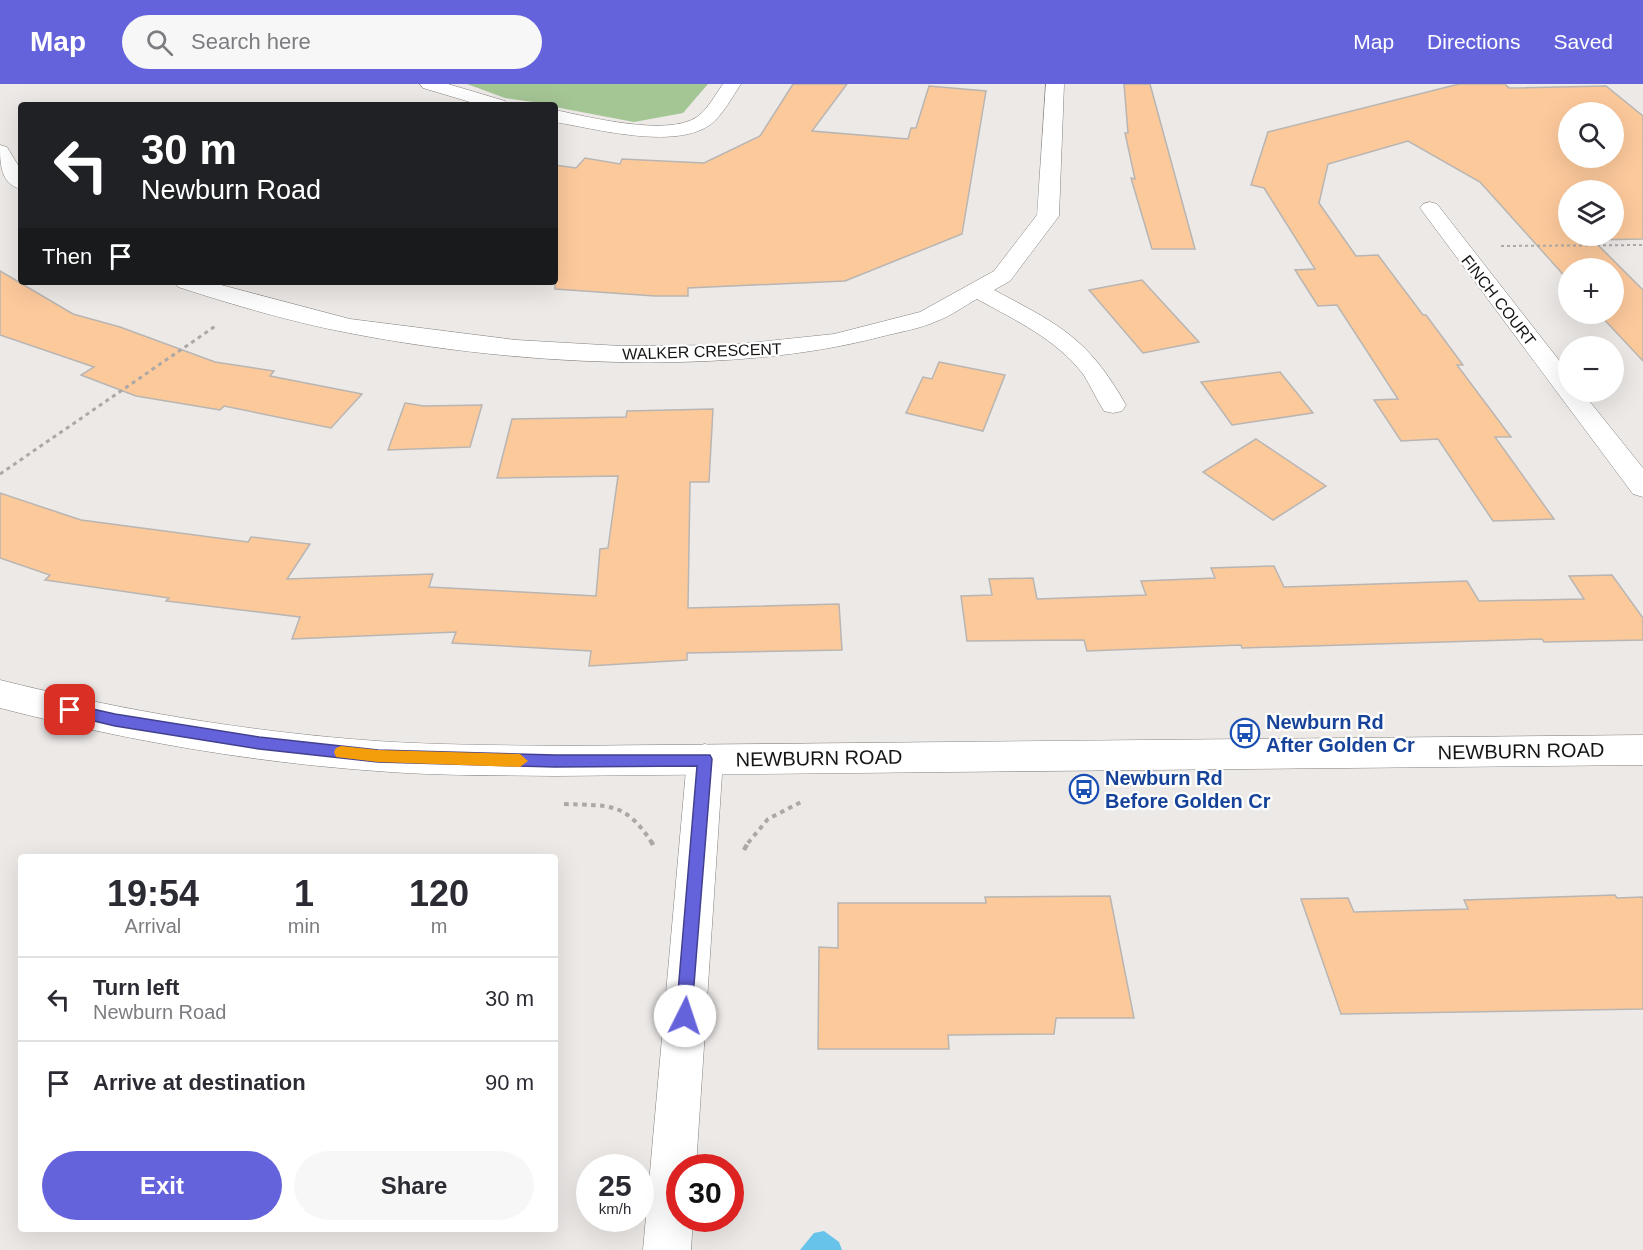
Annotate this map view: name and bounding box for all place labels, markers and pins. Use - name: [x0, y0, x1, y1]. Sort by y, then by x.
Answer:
- pin: [44, 684, 95, 735]
- place label: Newburn Rd After Golden Cr: [1266, 711, 1415, 756]
- bus stop icon: Newburn Rd After Golden Cr: [1229, 717, 1261, 749]
- place label: Newburn Rd Before Golden Cr: [1105, 767, 1271, 812]
- bus stop icon: Newburn Rd Before Golden Cr: [1068, 773, 1100, 805]

